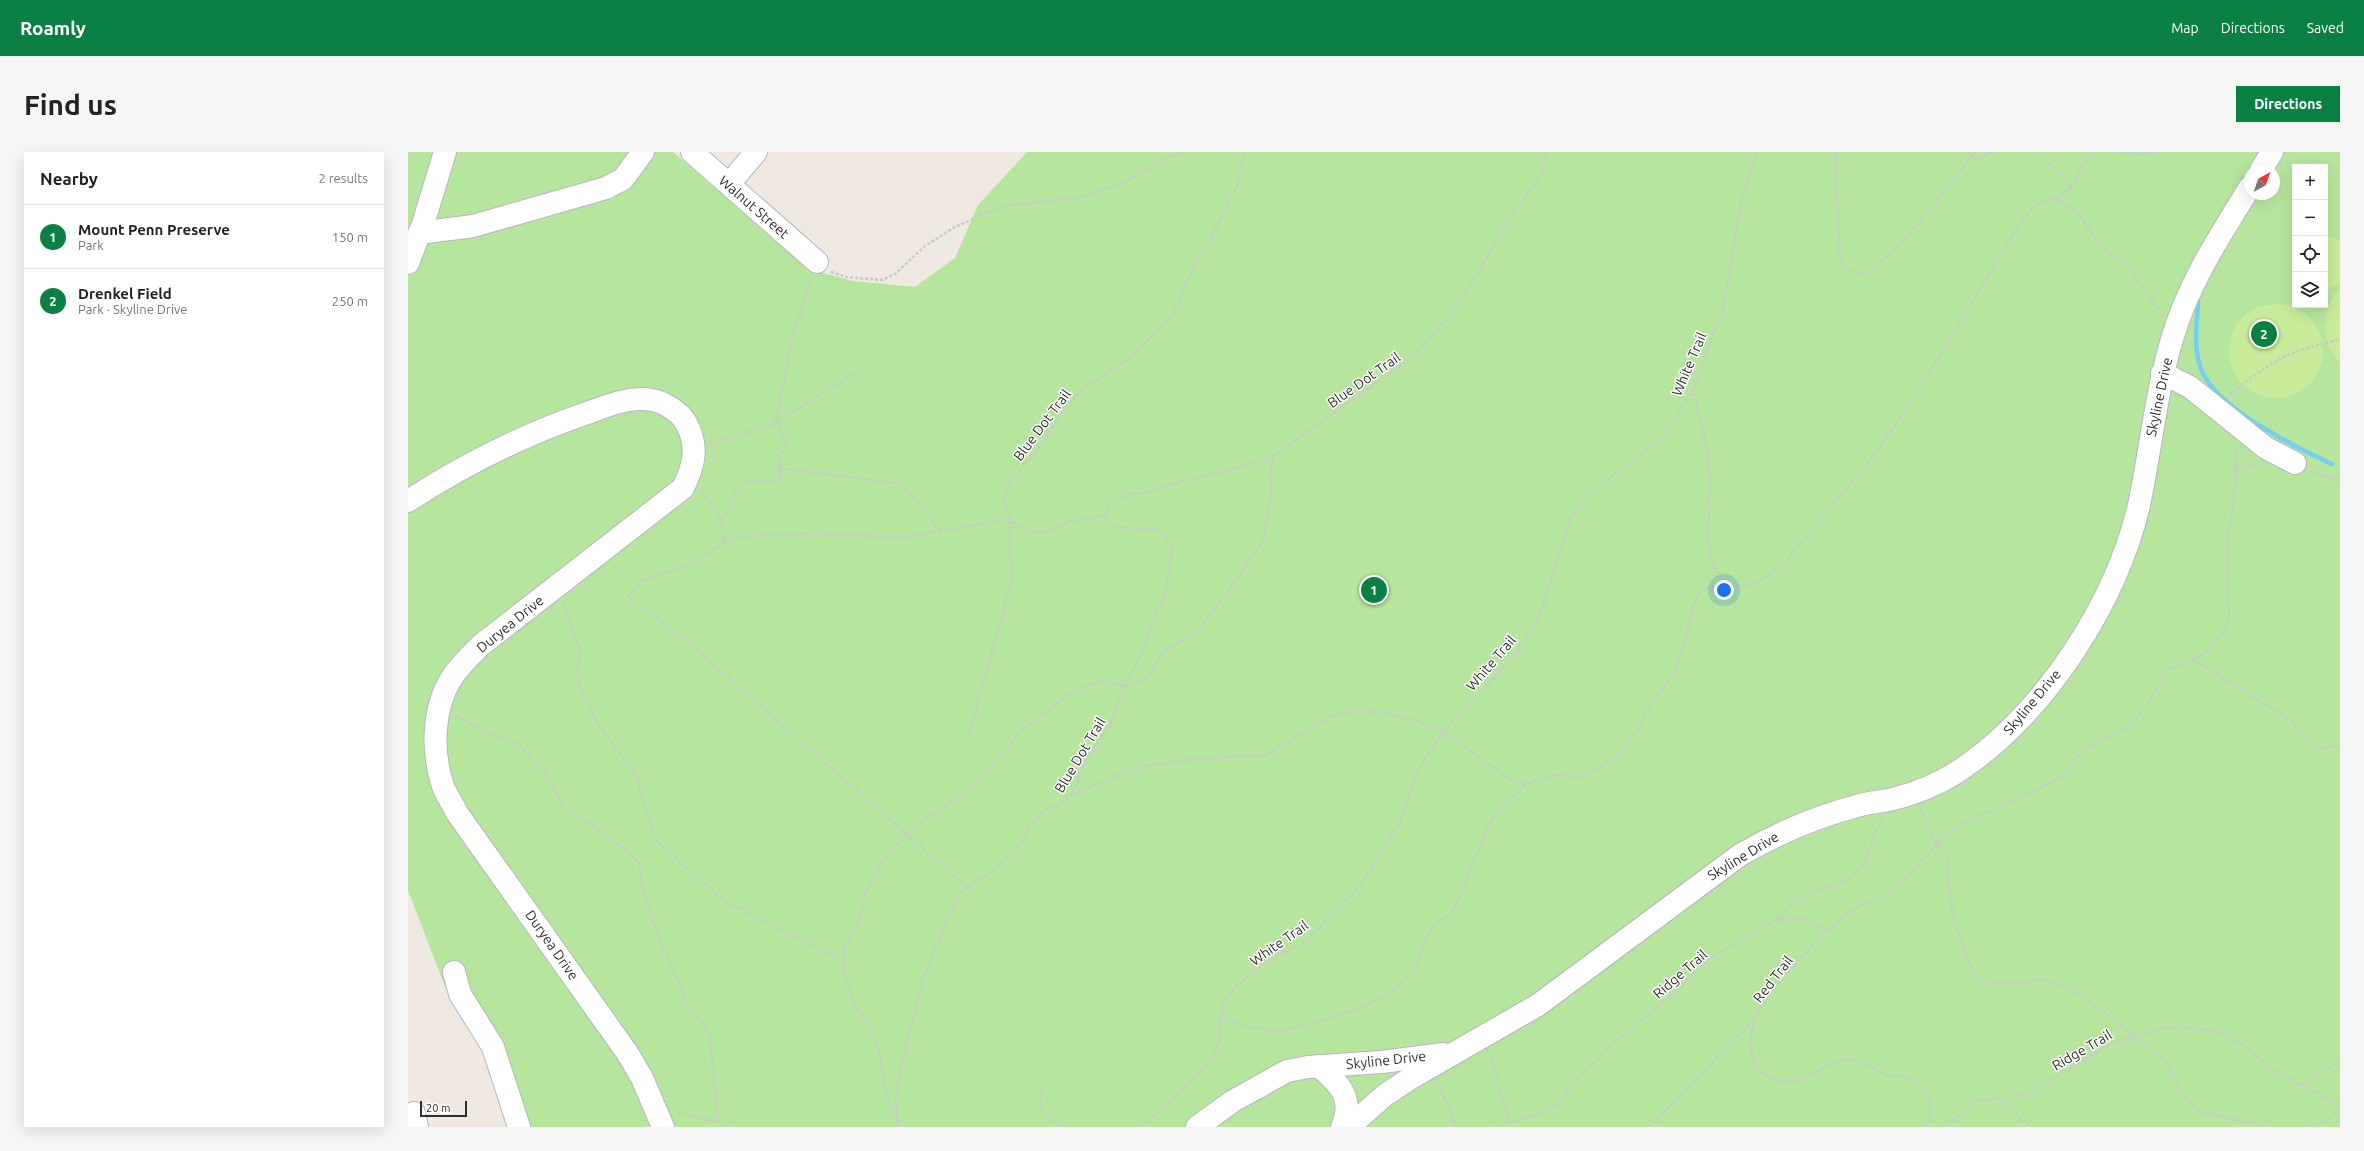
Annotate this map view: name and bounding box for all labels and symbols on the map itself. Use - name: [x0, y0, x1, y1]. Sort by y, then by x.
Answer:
- north arrow: [2244, 164, 2280, 200]
- street label: Walnut Street: [716, 172, 793, 242]
- pin: 2: [2251, 319, 2277, 349]
- street label: White Trail: [1668, 329, 1710, 398]
- street label: Blue Dot Trail: [1325, 349, 1404, 411]
- street label: Skyline Drive: [2143, 356, 2175, 438]
- street label: Blue Dot Trail: [1010, 386, 1074, 464]
- pin: 1: [1361, 575, 1387, 605]
- your location: [1714, 580, 1734, 600]
- street label: Duryea Drive: [473, 592, 547, 656]
- street label: White Trail: [1463, 632, 1519, 694]
- street label: Skyline Drive: [2000, 666, 2064, 738]
- street label: Blue Dot Trail: [1051, 714, 1109, 796]
- street label: Skyline Drive: [1704, 828, 1782, 884]
- street label: Duryea Drive: [522, 907, 582, 983]
- street label: White Trail: [1247, 917, 1312, 969]
- street label: Ridge Trail: [1650, 946, 1710, 1002]
- street label: Red Trail: [1750, 952, 1796, 1005]
- street label: Ridge Trail: [2049, 1026, 2115, 1073]
- street label: Skyline Drive: [1345, 1048, 1427, 1072]
- scale bar: [420, 1099, 467, 1118]

